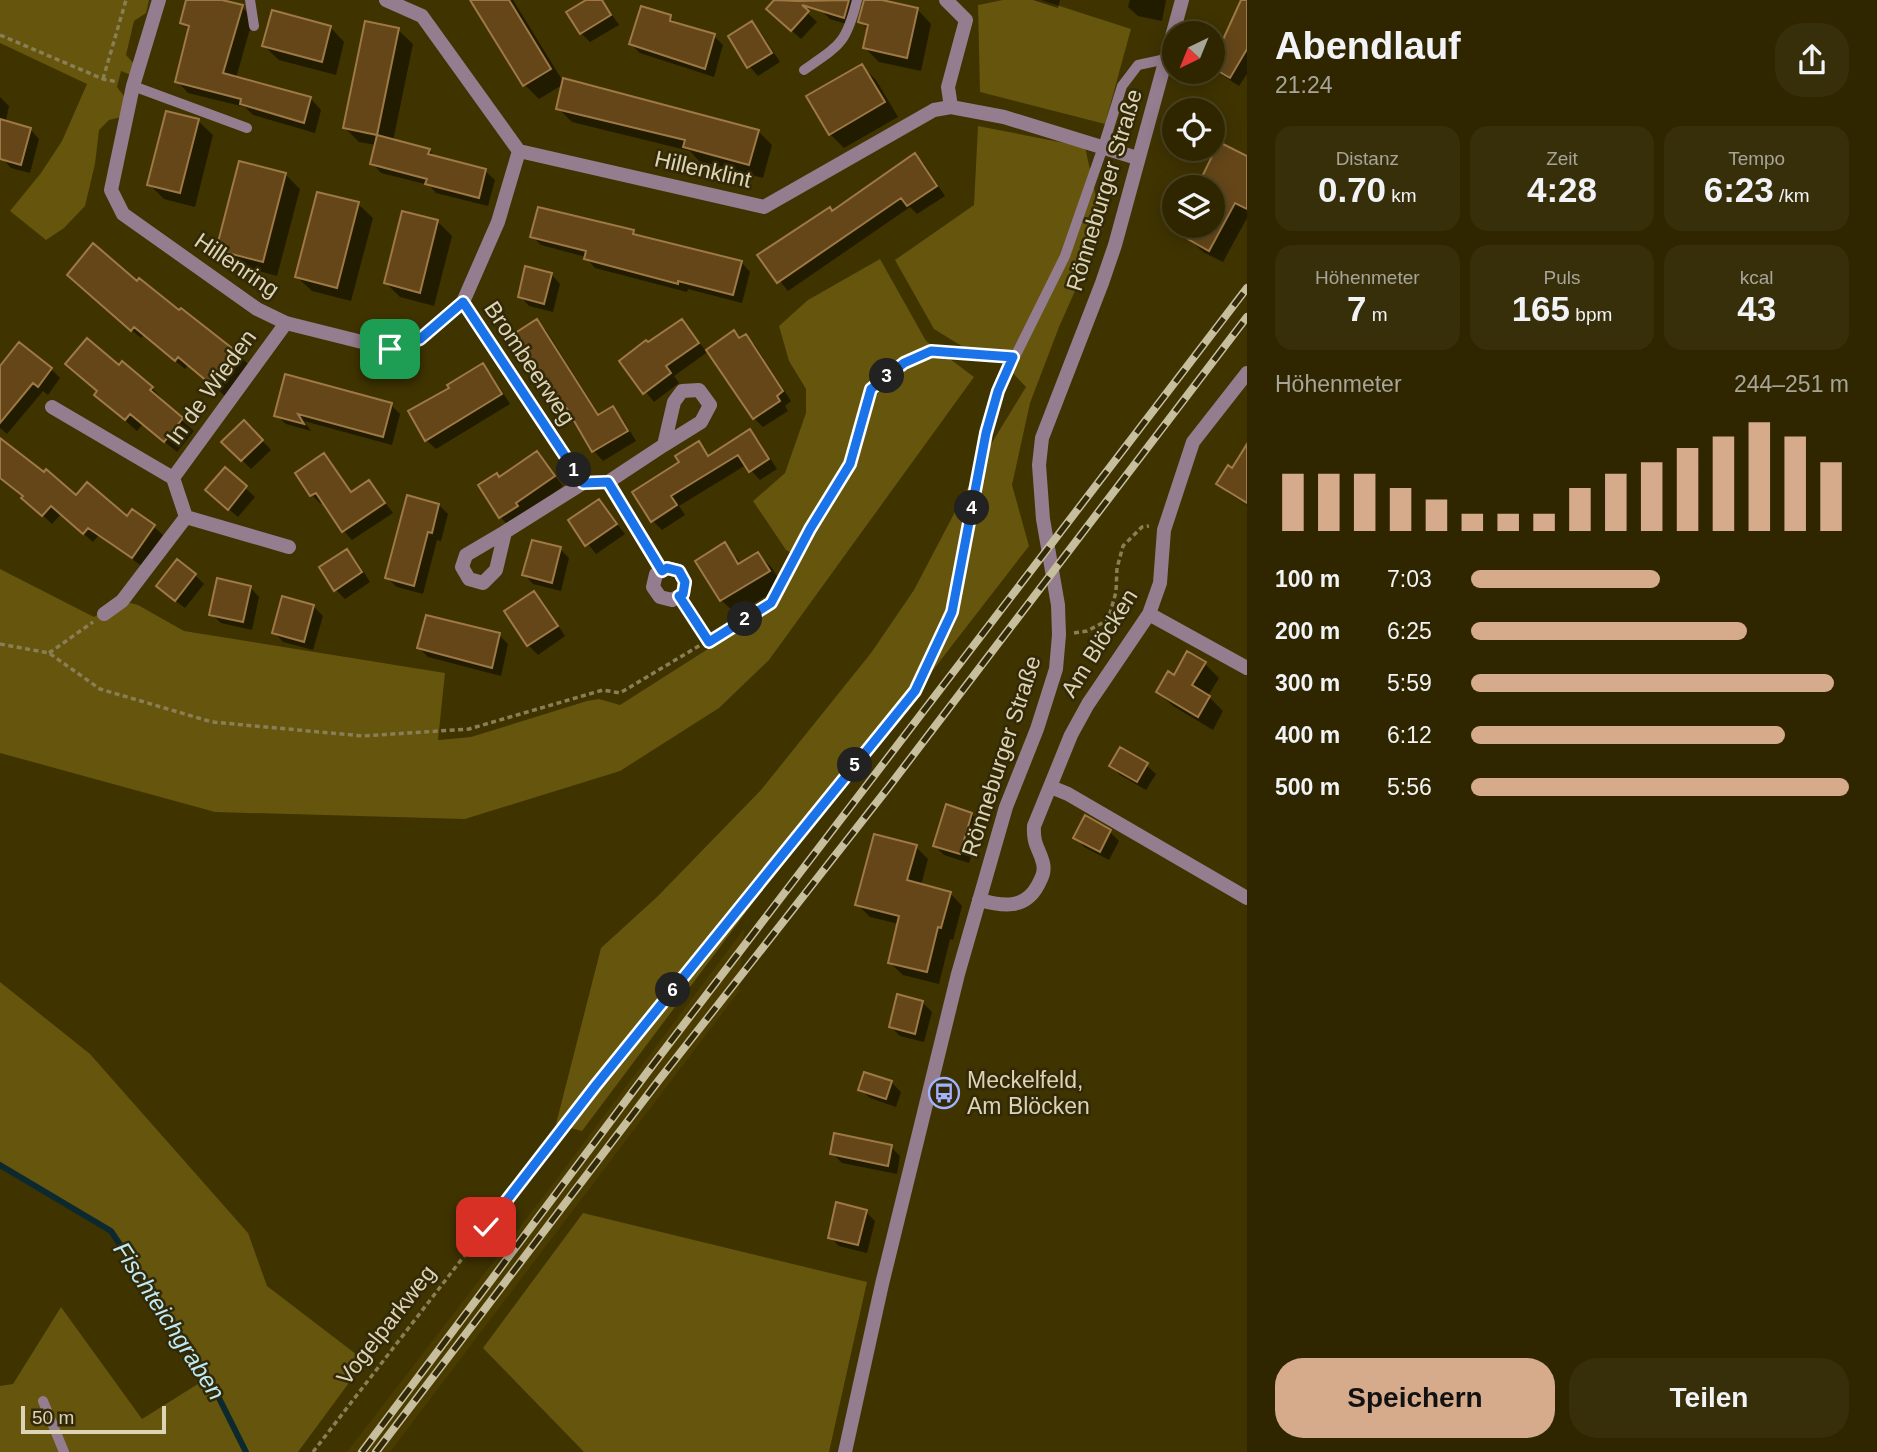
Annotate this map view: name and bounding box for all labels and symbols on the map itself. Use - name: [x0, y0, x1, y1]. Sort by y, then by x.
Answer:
- north arrow: [1162, 21, 1225, 84]
- street label: Rönneburger Straße: [1061, 86, 1147, 294]
- street label: Hillenklint: [652, 145, 754, 193]
- street label: Hillenring: [190, 227, 284, 303]
- street label: Brombeerweg: [479, 296, 581, 430]
- pin: [360, 319, 420, 379]
- street label: In de Wieden: [161, 325, 261, 449]
- pin: 3: [870, 358, 904, 394]
- pin: 1: [556, 452, 592, 488]
- pin: 4: [954, 490, 990, 526]
- street label: Am Blöcken: [1055, 584, 1143, 702]
- pin: 2: [728, 602, 762, 636]
- street label: Rönneburger Straße: [956, 652, 1046, 860]
- pin: 5: [838, 748, 872, 782]
- pin: 6: [656, 972, 690, 1007]
- place label: Meckelfeld, Am Blöcken: [967, 1067, 1090, 1119]
- bus stop icon: Meckelfeld, Am Blöcken: [927, 1076, 961, 1110]
- pin: [456, 1197, 516, 1257]
- water label: Fischteichgraben: [108, 1237, 231, 1405]
- street label: Vogelparkweg: [331, 1260, 441, 1390]
- scale bar: [21, 1403, 166, 1435]

